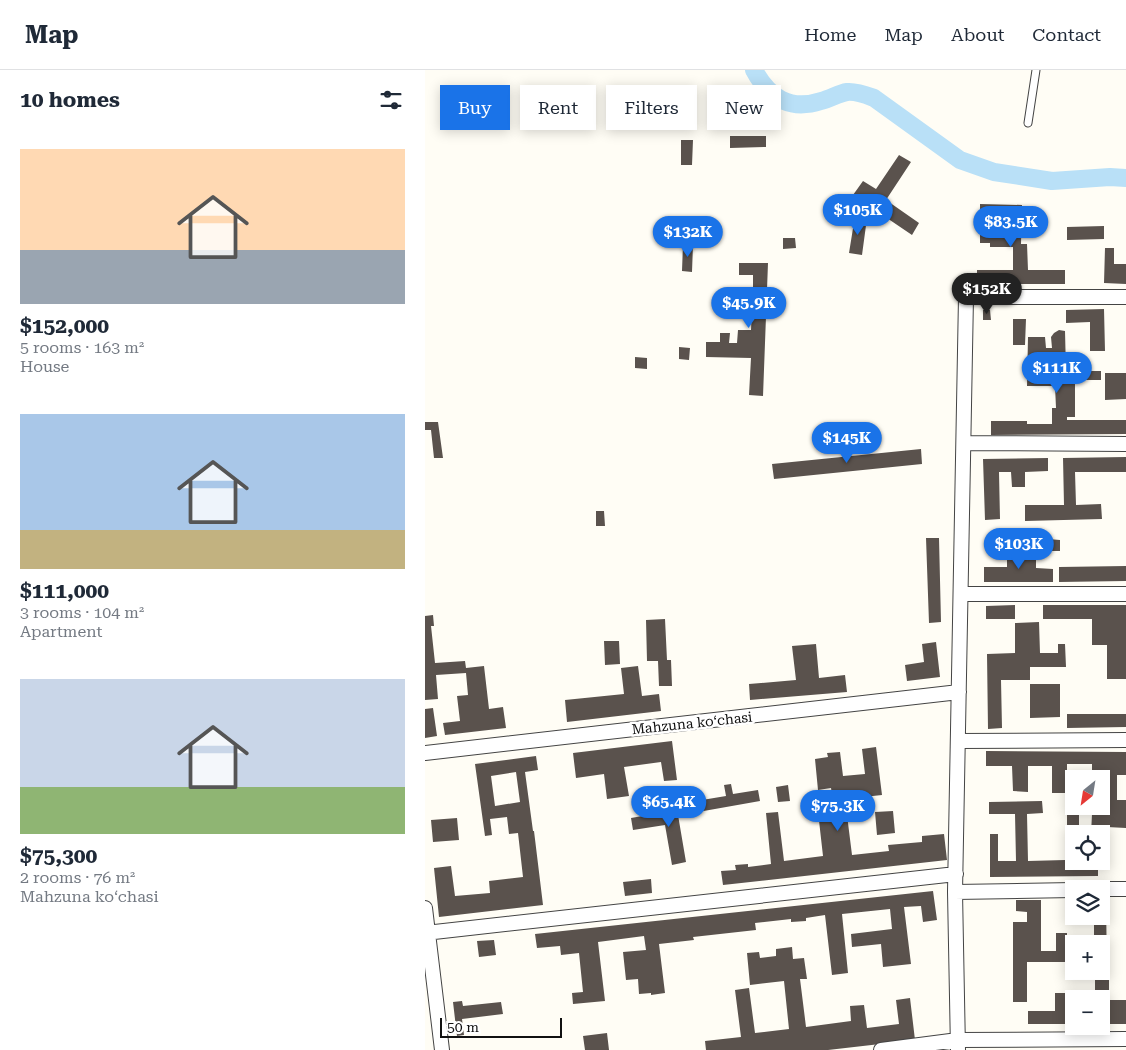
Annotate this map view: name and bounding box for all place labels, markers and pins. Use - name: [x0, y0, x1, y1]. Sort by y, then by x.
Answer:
- pin: $105K: [823, 194, 893, 236]
- pin: $83.5K: [970, 206, 1052, 248]
- pin: $132K: [653, 216, 723, 258]
- pin: $152K: [952, 272, 1022, 315]
- pin: $45.9K: [708, 286, 790, 329]
- pin: $111K: [1022, 352, 1092, 394]
- pin: $145K: [812, 422, 882, 464]
- pin: $103K: [984, 528, 1054, 570]
- pin: $65.4K: [628, 786, 710, 828]
- pin: $75.3K: [797, 790, 879, 832]

